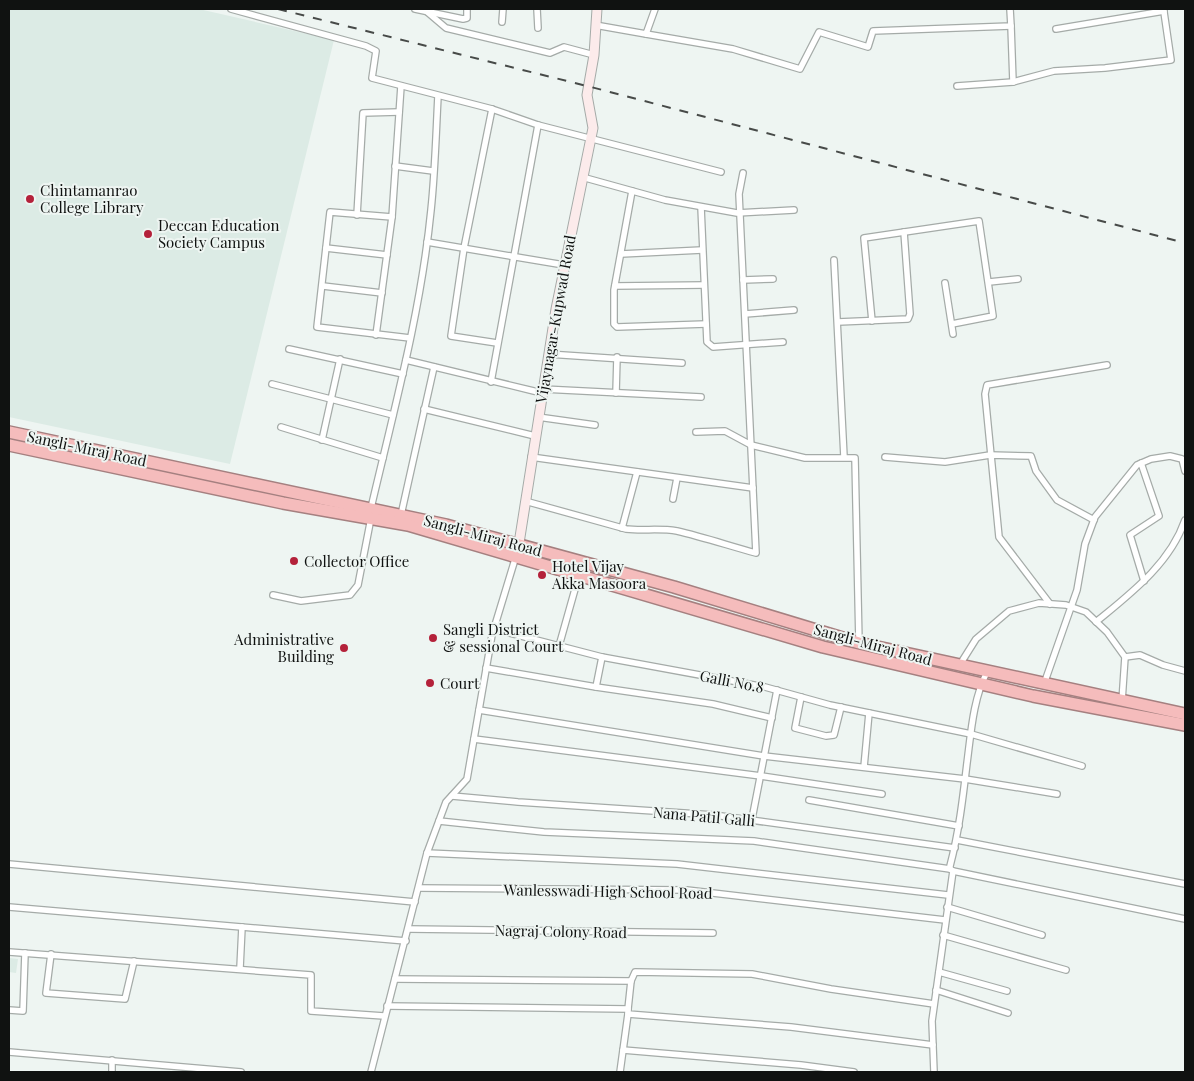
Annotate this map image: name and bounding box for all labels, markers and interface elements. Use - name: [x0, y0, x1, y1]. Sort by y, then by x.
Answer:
- place label: Chintamanrao College Library: [40, 180, 144, 217]
- marker: Chintamanrao College Library: [24, 193, 36, 205]
- place label: Deccan Education Society Campus: [158, 215, 279, 252]
- marker: Deccan Education Society Campus: [142, 228, 154, 240]
- street label: Vijaynagar-Kupwad Road: [530, 233, 580, 406]
- street label: Sangli-Miraj Road: [25, 426, 149, 470]
- street label: Sangli-Miraj Road: [422, 510, 545, 560]
- place label: Collector Office: [304, 551, 409, 571]
- marker: Collector Office: [288, 555, 300, 567]
- place label: Hotel Vijay Akka Masoora: [551, 556, 647, 593]
- marker: Hotel Vijay Akka Masoora: [536, 569, 548, 581]
- place label: Sangli District & sessional Court: [443, 619, 564, 656]
- street label: Sangli-Miraj Road: [812, 619, 935, 669]
- place label: Administrative Building: [233, 629, 334, 666]
- marker: Sangli District & sessional Court: [427, 632, 439, 644]
- marker: Administrative Building: [338, 642, 350, 654]
- street label: Galli No.8: [698, 665, 766, 697]
- place label: Court: [440, 673, 480, 693]
- marker: Court: [424, 677, 436, 689]
- street label: Nana Patil Galli: [652, 802, 757, 830]
- street label: Wanlesswadi High School Road: [502, 879, 713, 903]
- street label: Nagraj Colony Road: [495, 920, 628, 942]

